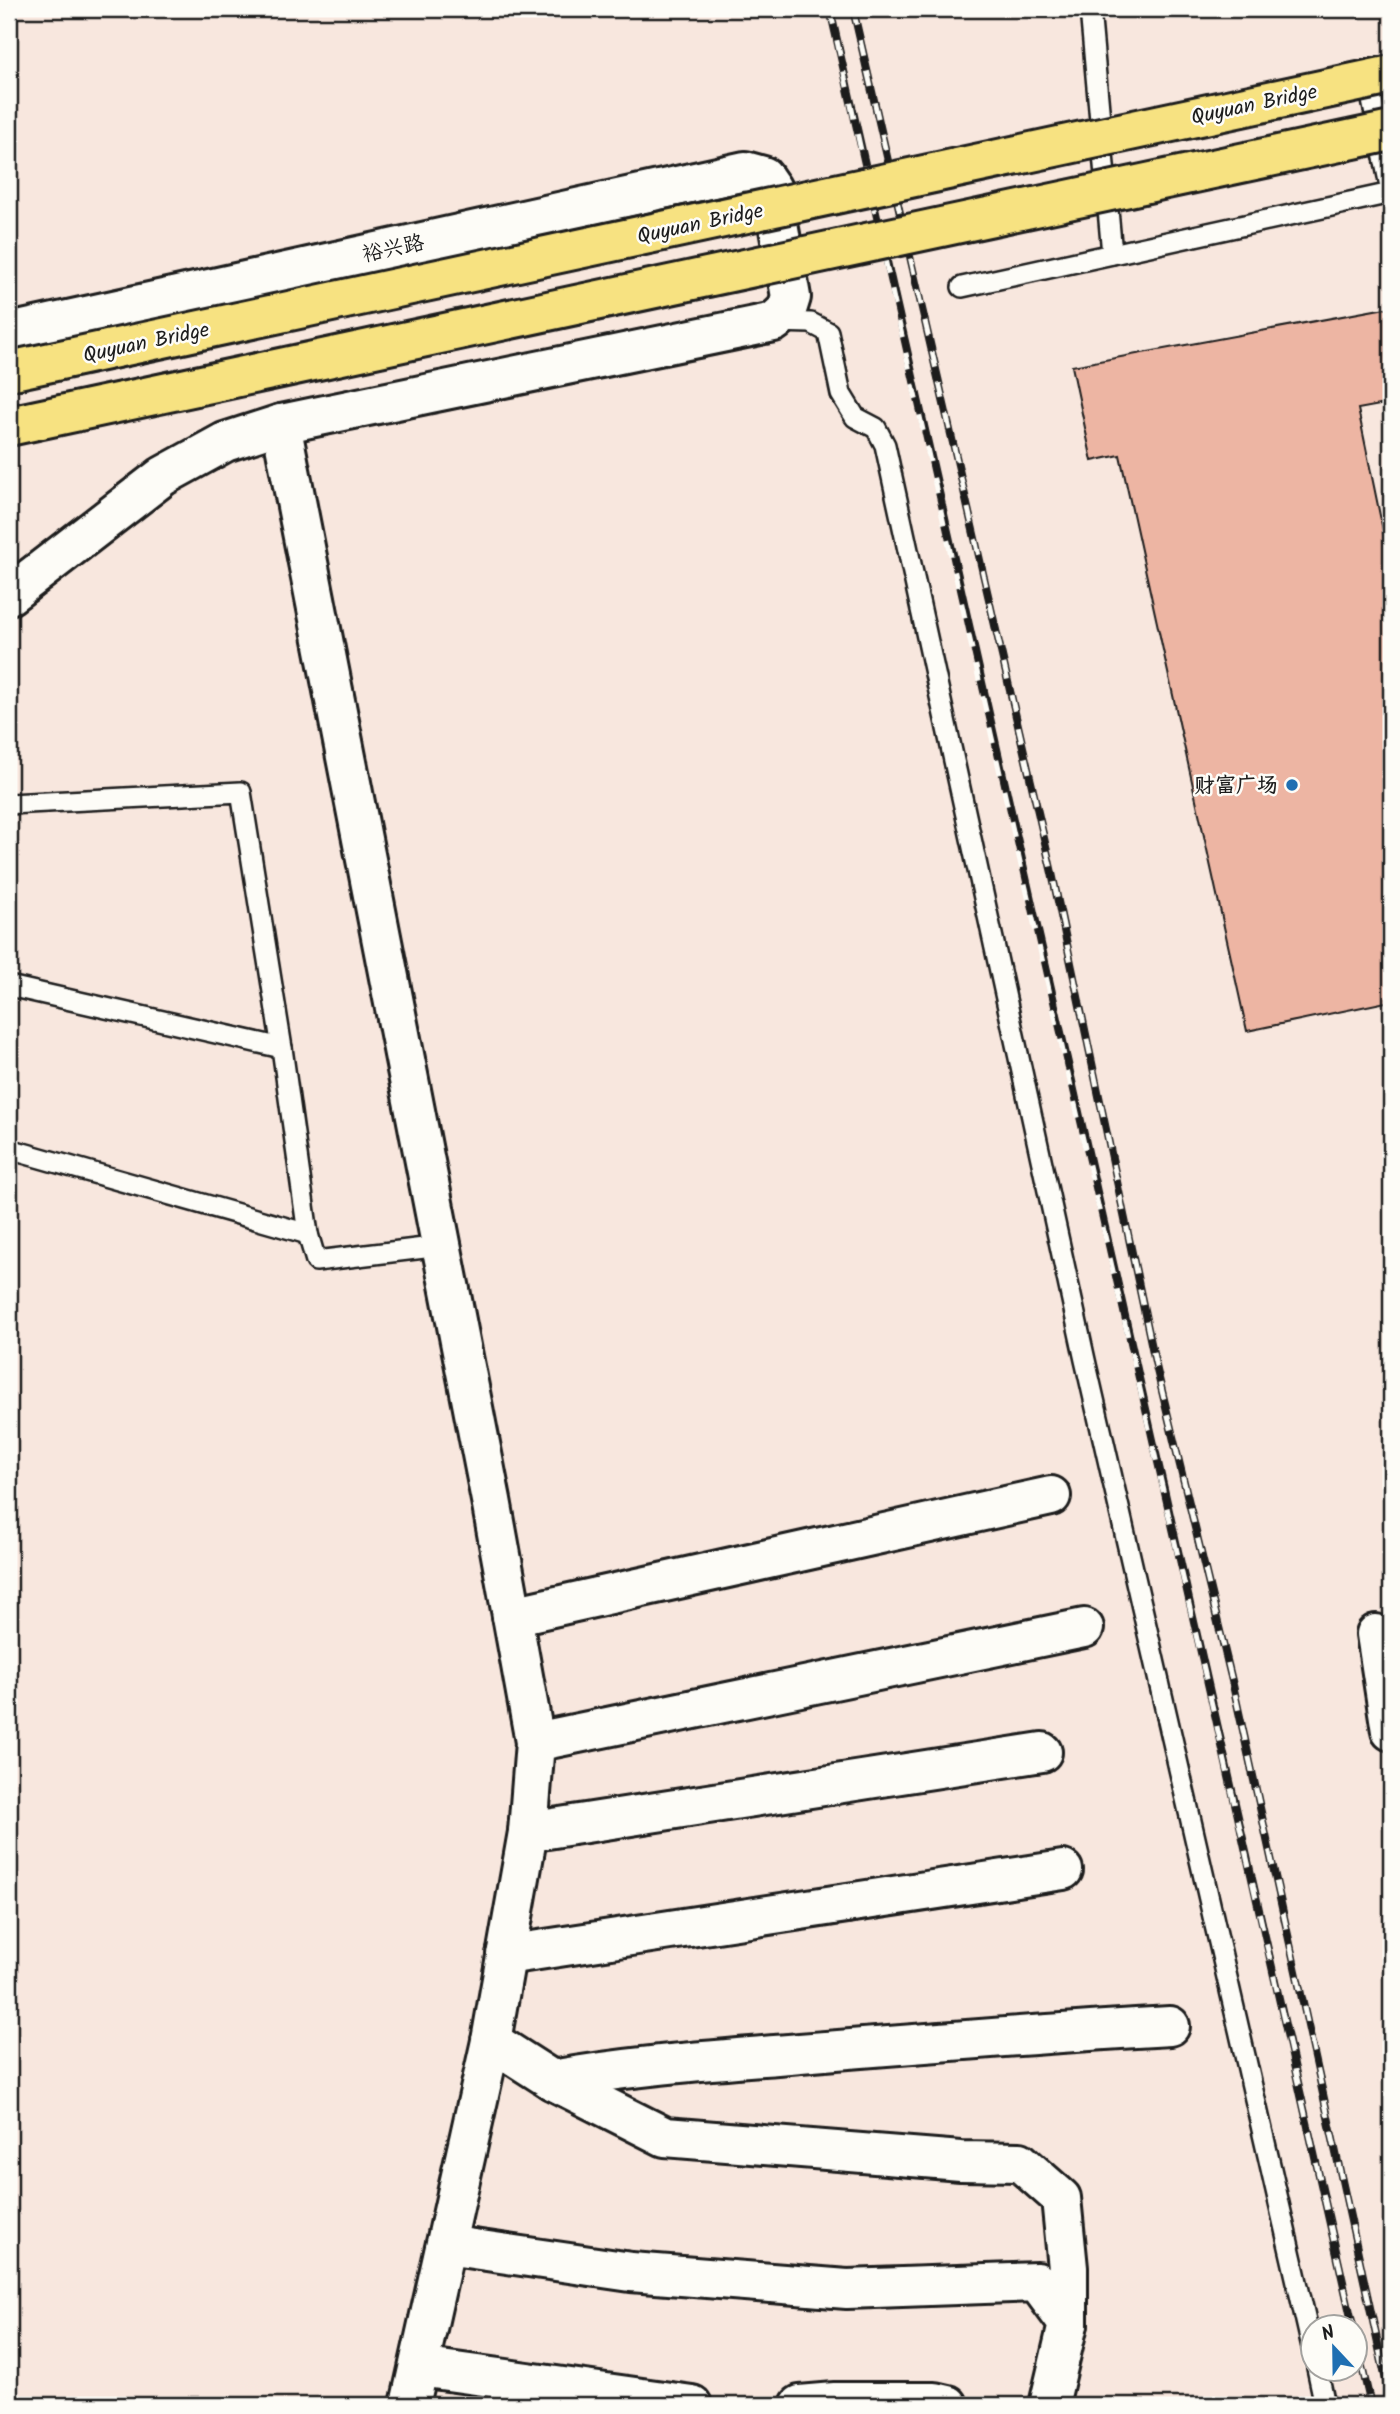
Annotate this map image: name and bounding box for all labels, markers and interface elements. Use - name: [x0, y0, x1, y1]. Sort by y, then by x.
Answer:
- street label: Quyuan Bridge: [1188, 76, 1321, 135]
- street label: Quyuan Bridge: [634, 195, 767, 254]
- street label: 裕兴路: [359, 227, 428, 272]
- street label: Quyuan Bridge: [80, 314, 213, 373]
- place label: 财富广场: [1194, 770, 1278, 803]
- marker: 财富广场: [1284, 777, 1300, 793]
- north arrow: [1298, 2312, 1368, 2382]
- text: N: [1317, 2318, 1340, 2350]

